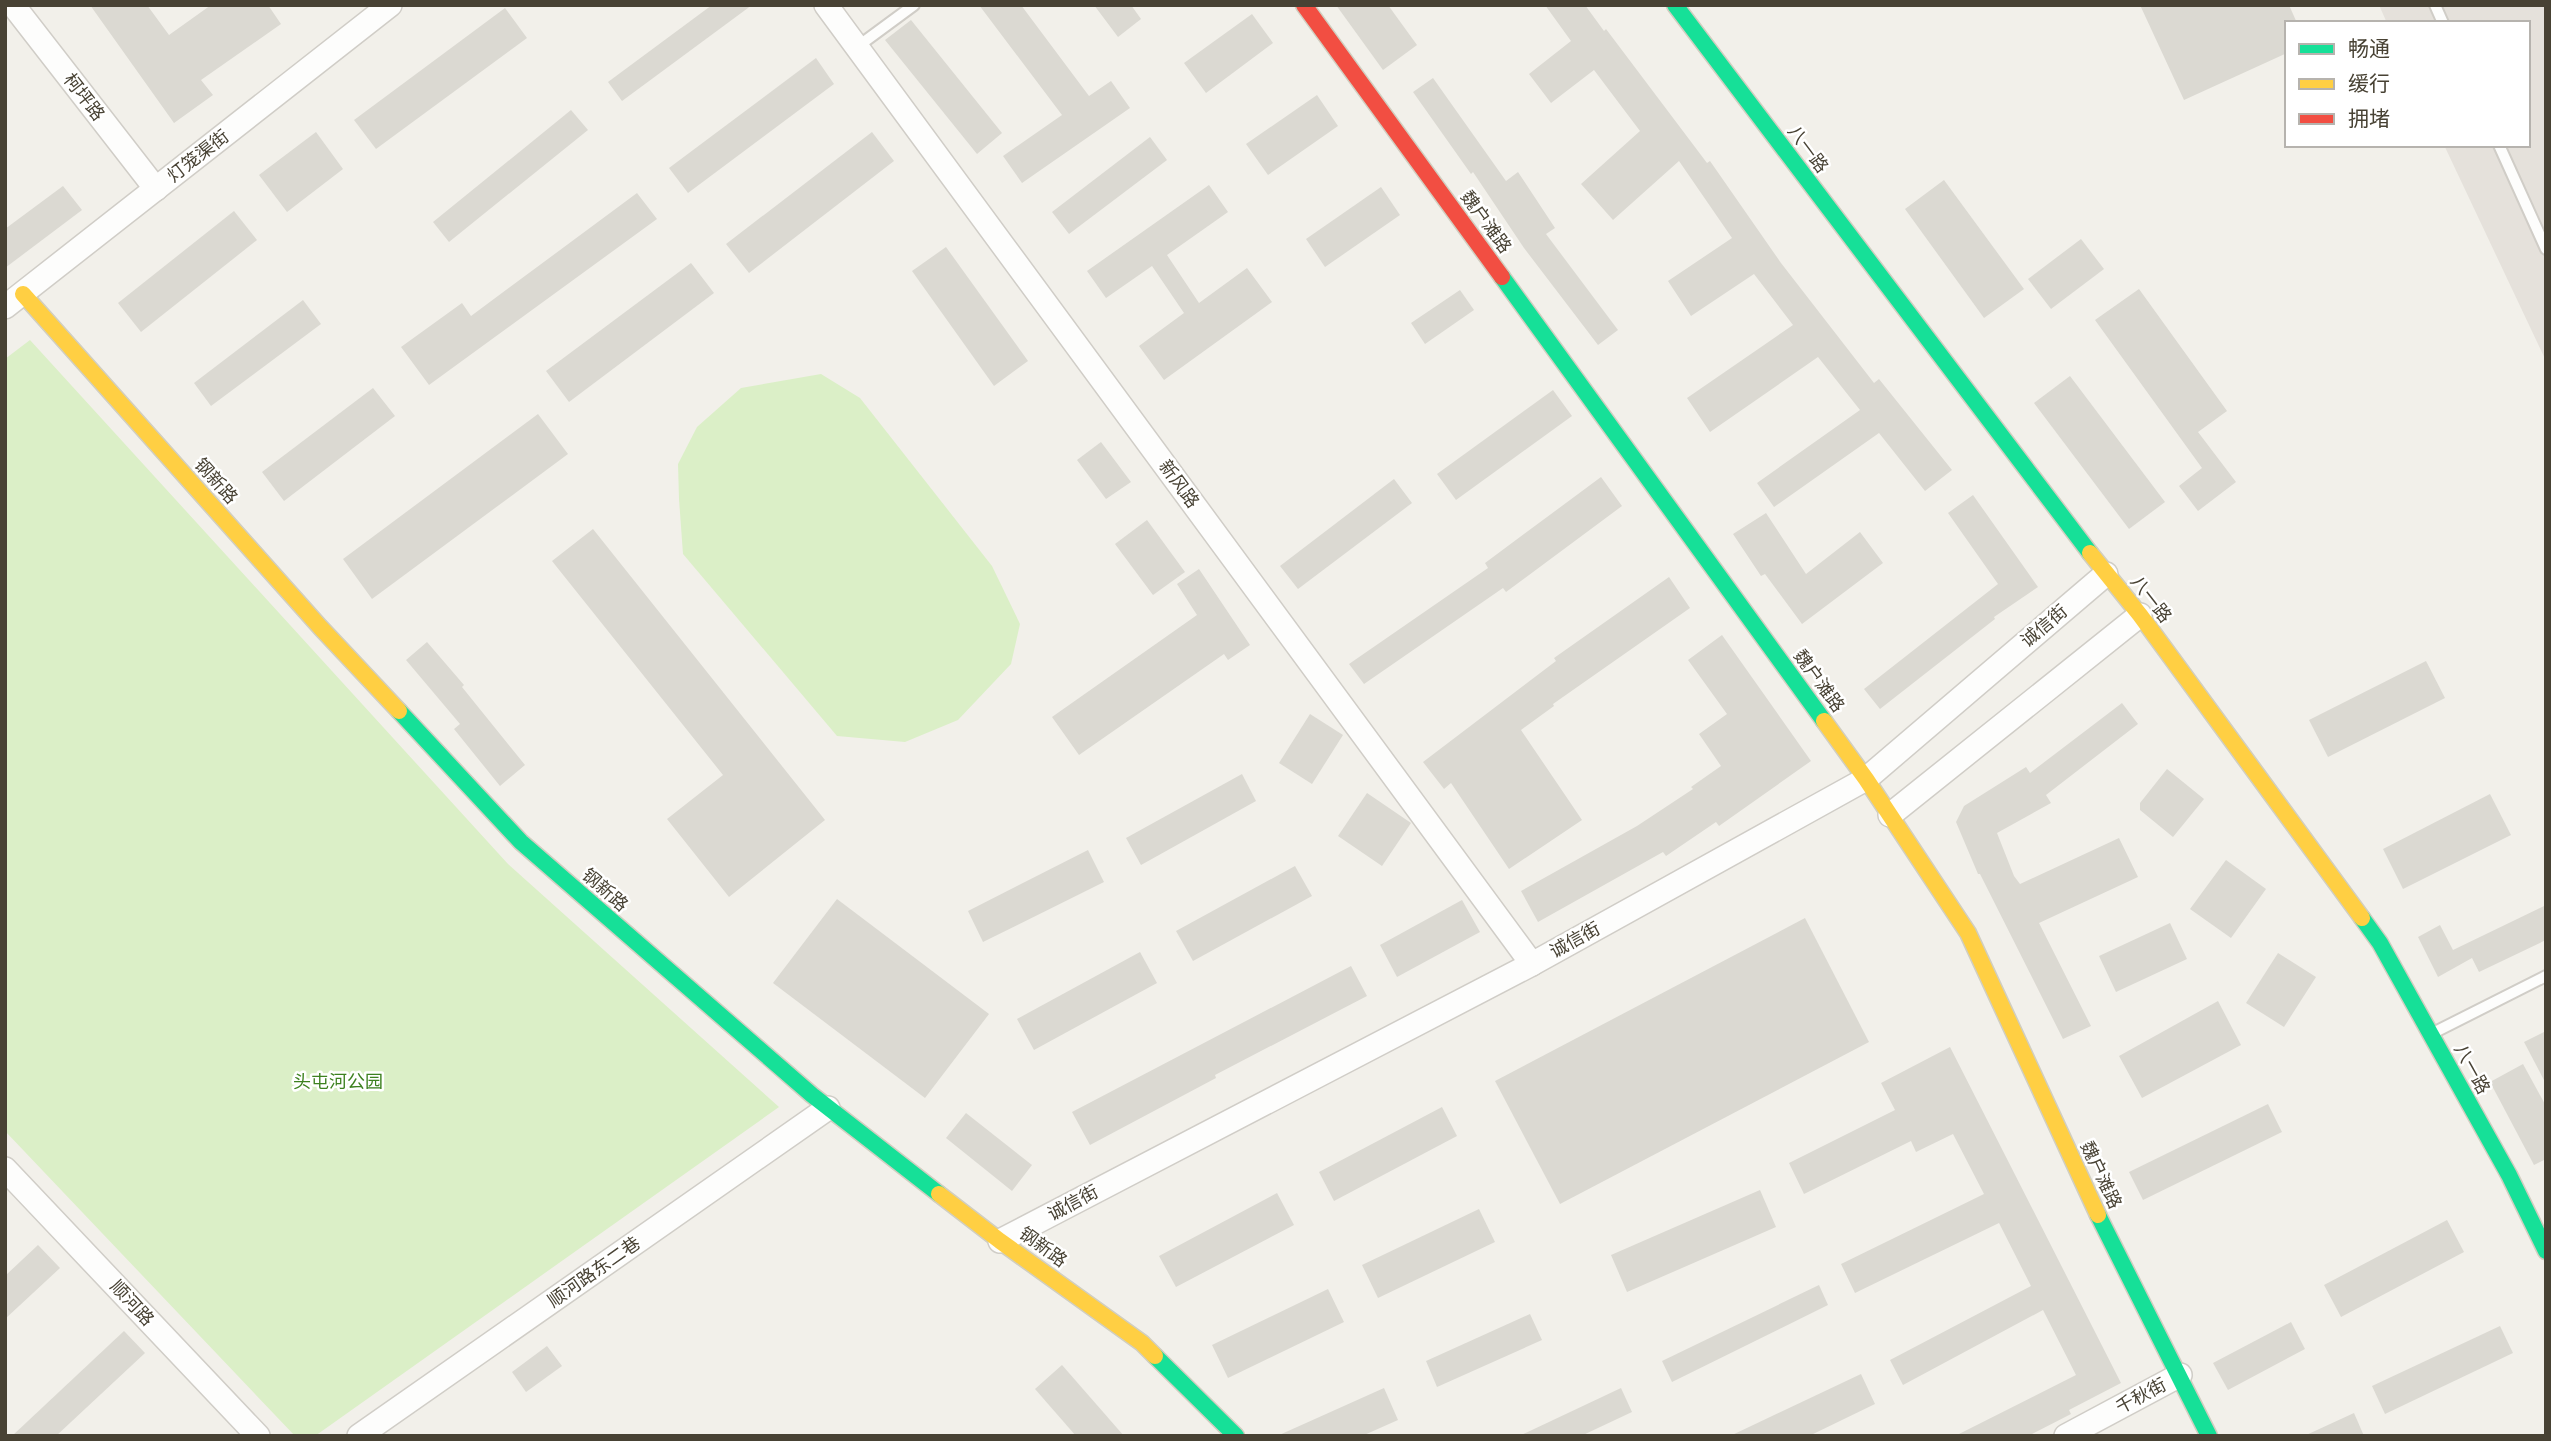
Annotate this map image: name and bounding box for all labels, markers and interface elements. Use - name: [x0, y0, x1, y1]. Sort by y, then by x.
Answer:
- legend: [2285, 21, 2530, 147]
- text: 畅通: [2348, 37, 2390, 62]
- street label: 柯坪路: [59, 69, 109, 125]
- text: 缓行: [2348, 72, 2390, 97]
- text: 拥堵: [2348, 107, 2390, 132]
- street label: 八一路: [1783, 121, 1833, 177]
- street label: 灯笼渠街: [163, 125, 233, 187]
- street label: 魏户滩路: [1456, 186, 1516, 258]
- street label: 钢新路: [190, 454, 242, 508]
- street label: 新风路: [1154, 456, 1204, 512]
- street label: 八一路: [2126, 571, 2176, 627]
- street label: 诚信街: [2016, 600, 2072, 652]
- street label: 魏户滩路: [1789, 645, 1849, 717]
- street label: 钢新路: [577, 864, 633, 916]
- street label: 诚信街: [1546, 917, 1604, 963]
- street label: 八一路: [2449, 1040, 2495, 1098]
- park label: 头屯河公园: [293, 1071, 383, 1093]
- street label: 魏户滩路: [2076, 1138, 2126, 1212]
- street label: 诚信街: [1044, 1181, 1102, 1225]
- street label: 钢新路: [1015, 1222, 1071, 1272]
- street label: 顺河路东二巷: [543, 1232, 645, 1312]
- street label: 顺河路: [106, 1276, 158, 1330]
- street label: 千秋街: [2112, 1374, 2170, 1418]

